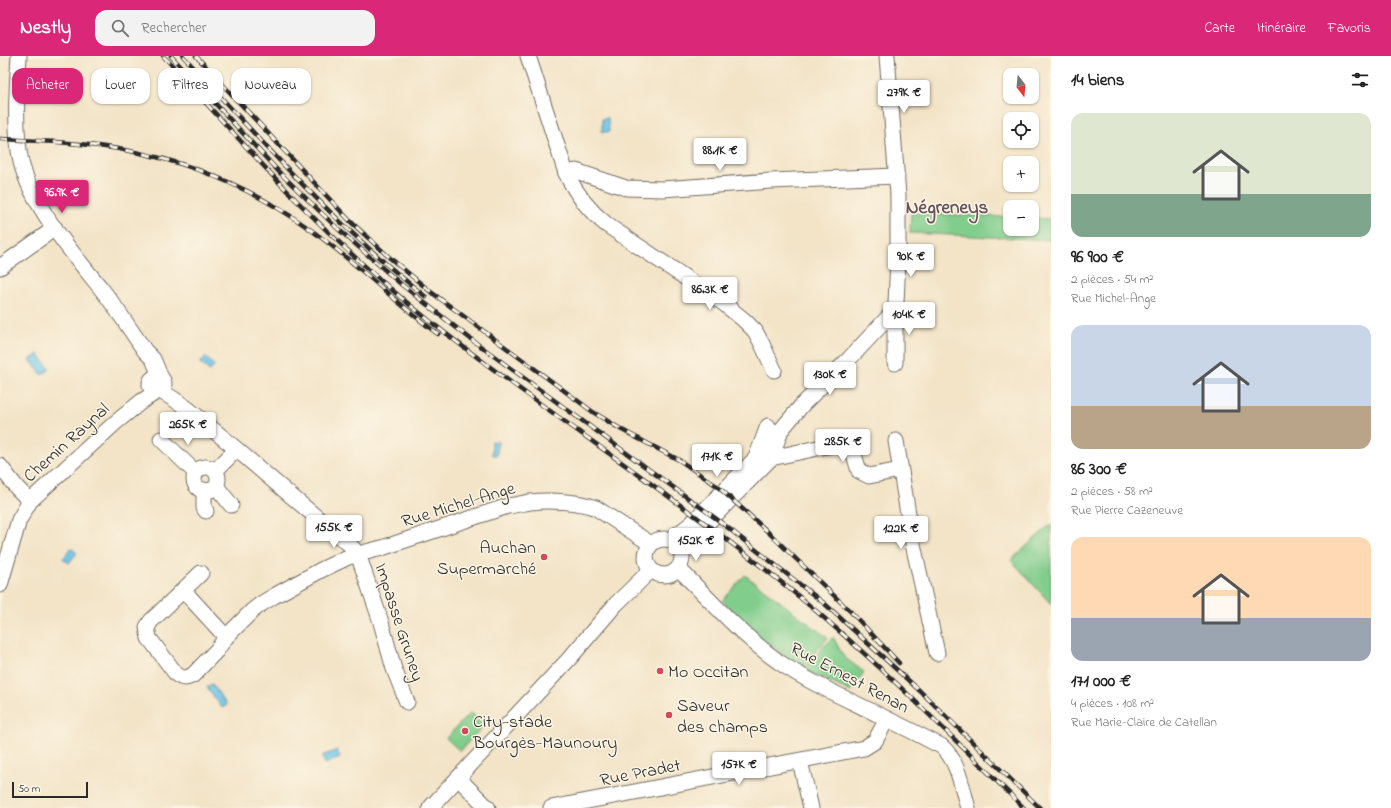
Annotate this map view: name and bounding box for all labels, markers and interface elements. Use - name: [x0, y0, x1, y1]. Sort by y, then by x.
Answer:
- search box: [95, 10, 375, 46]
- text: Nestly: [20, 15, 71, 42]
- icon: search: [109, 17, 131, 39]
- text: Rechercher: [141, 17, 206, 39]
- text: Carte: [1204, 18, 1235, 39]
- text: Itinéraire: [1257, 18, 1306, 39]
- text: Favoris: [1328, 18, 1371, 39]
- chip: Acheter: [12, 68, 83, 104]
- chip: Louer: [91, 68, 150, 104]
- chip: Filtres: [158, 68, 223, 104]
- chip: Nouveau: [231, 68, 311, 104]
- north arrow: [1003, 68, 1039, 104]
- map controls: [1003, 68, 1039, 236]
- text: 14 biens: [1071, 68, 1124, 93]
- icon: filters: [1349, 69, 1371, 91]
- pin: 279K €: [871, 80, 937, 114]
- text: 279K €: [887, 83, 921, 102]
- button: locate: [1003, 112, 1039, 148]
- pin: 88.1K €: [683, 138, 757, 172]
- icon: home: [1185, 139, 1257, 211]
- text: 88.1K €: [702, 141, 738, 160]
- button: +: [1003, 156, 1039, 192]
- pin: 96.9K €: [25, 180, 99, 214]
- text: 96.9K €: [45, 183, 79, 202]
- district label: Négreneys: [906, 195, 989, 224]
- button: −: [1003, 200, 1039, 236]
- pin: 90K €: [883, 244, 939, 278]
- text: 96 900 €: [1071, 245, 1124, 270]
- text: 90K €: [897, 247, 925, 266]
- text: 2 pièces · 54 m²: [1071, 270, 1153, 289]
- pin: 86.3K €: [673, 277, 747, 311]
- text: 86.3K €: [691, 280, 729, 299]
- text: Rue Michel-Ange: [1071, 289, 1156, 308]
- pin: 104K €: [876, 302, 942, 336]
- text: 104K €: [892, 305, 926, 324]
- icon: home: [1185, 351, 1257, 423]
- pin: 130K €: [797, 362, 863, 396]
- text: 130K €: [813, 365, 847, 384]
- street label: Chemin Raynal: [18, 398, 116, 489]
- pin: 265K €: [155, 412, 221, 446]
- text: 265K €: [169, 415, 207, 434]
- pin: 285K €: [810, 429, 876, 463]
- text: 285K €: [824, 432, 862, 451]
- pin: 171K €: [684, 444, 750, 478]
- text: 171K €: [701, 447, 733, 466]
- text: 86 300 €: [1071, 457, 1127, 482]
- street label: Rue Michel-Ange: [399, 476, 520, 536]
- text: 2 pièces · 58 m²: [1071, 482, 1153, 501]
- text: Rue Pierre Cazeneuve: [1071, 501, 1183, 520]
- pin: 155K €: [301, 515, 367, 549]
- pin: 122K €: [868, 516, 934, 550]
- text: 155K €: [315, 518, 353, 537]
- text: 122K €: [883, 519, 919, 538]
- pin: 152K €: [663, 528, 729, 562]
- text: 152K €: [678, 531, 714, 550]
- place label: Auchan Supermarché: [437, 536, 537, 583]
- marker: Auchan Supermarché: [539, 552, 549, 562]
- street label: Impasse Gruney: [367, 560, 429, 685]
- icon: home: [1185, 563, 1257, 635]
- street label: Rue Ernest Renan: [785, 636, 913, 721]
- place label: Mo Occitan: [668, 660, 749, 686]
- marker: Mo Occitan: [655, 666, 665, 676]
- text: 171 000 €: [1071, 669, 1131, 694]
- place label: Saveur des champs: [677, 694, 768, 741]
- text: 4 pièces · 108 m²: [1071, 694, 1154, 713]
- place label: City-stade Bourgès-Maunoury: [472, 710, 617, 758]
- marker: Saveur des champs: [664, 710, 674, 720]
- text: Rue Marie-Claire de Catellan: [1071, 713, 1217, 732]
- marker: City-stade Bourgès-Maunoury: [460, 726, 470, 736]
- pin: 157K €: [706, 752, 772, 786]
- street label: Rue Pradet: [598, 753, 683, 795]
- text: 157K €: [721, 755, 757, 774]
- scale bar: [12, 780, 88, 799]
- text: 50 m: [18, 781, 40, 797]

